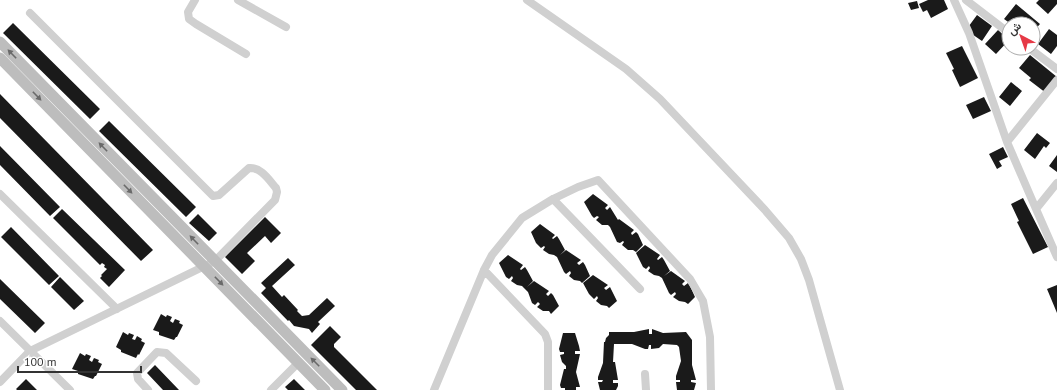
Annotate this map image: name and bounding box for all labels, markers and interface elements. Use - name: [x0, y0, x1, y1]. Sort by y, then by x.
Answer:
- north arrow: [1001, 16, 1041, 56]
- text: ش: [1005, 19, 1024, 38]
- one-way arrow: [7, 49, 17, 59]
- one-way arrow: [32, 91, 42, 101]
- one-way arrow: [98, 142, 108, 152]
- one-way arrow: [123, 184, 133, 194]
- one-way arrow: [189, 235, 199, 245]
- one-way arrow: [214, 276, 224, 286]
- scale bar: [18, 348, 141, 374]
- text: 100 m: [24, 354, 57, 369]
- one-way arrow: [310, 357, 320, 367]

